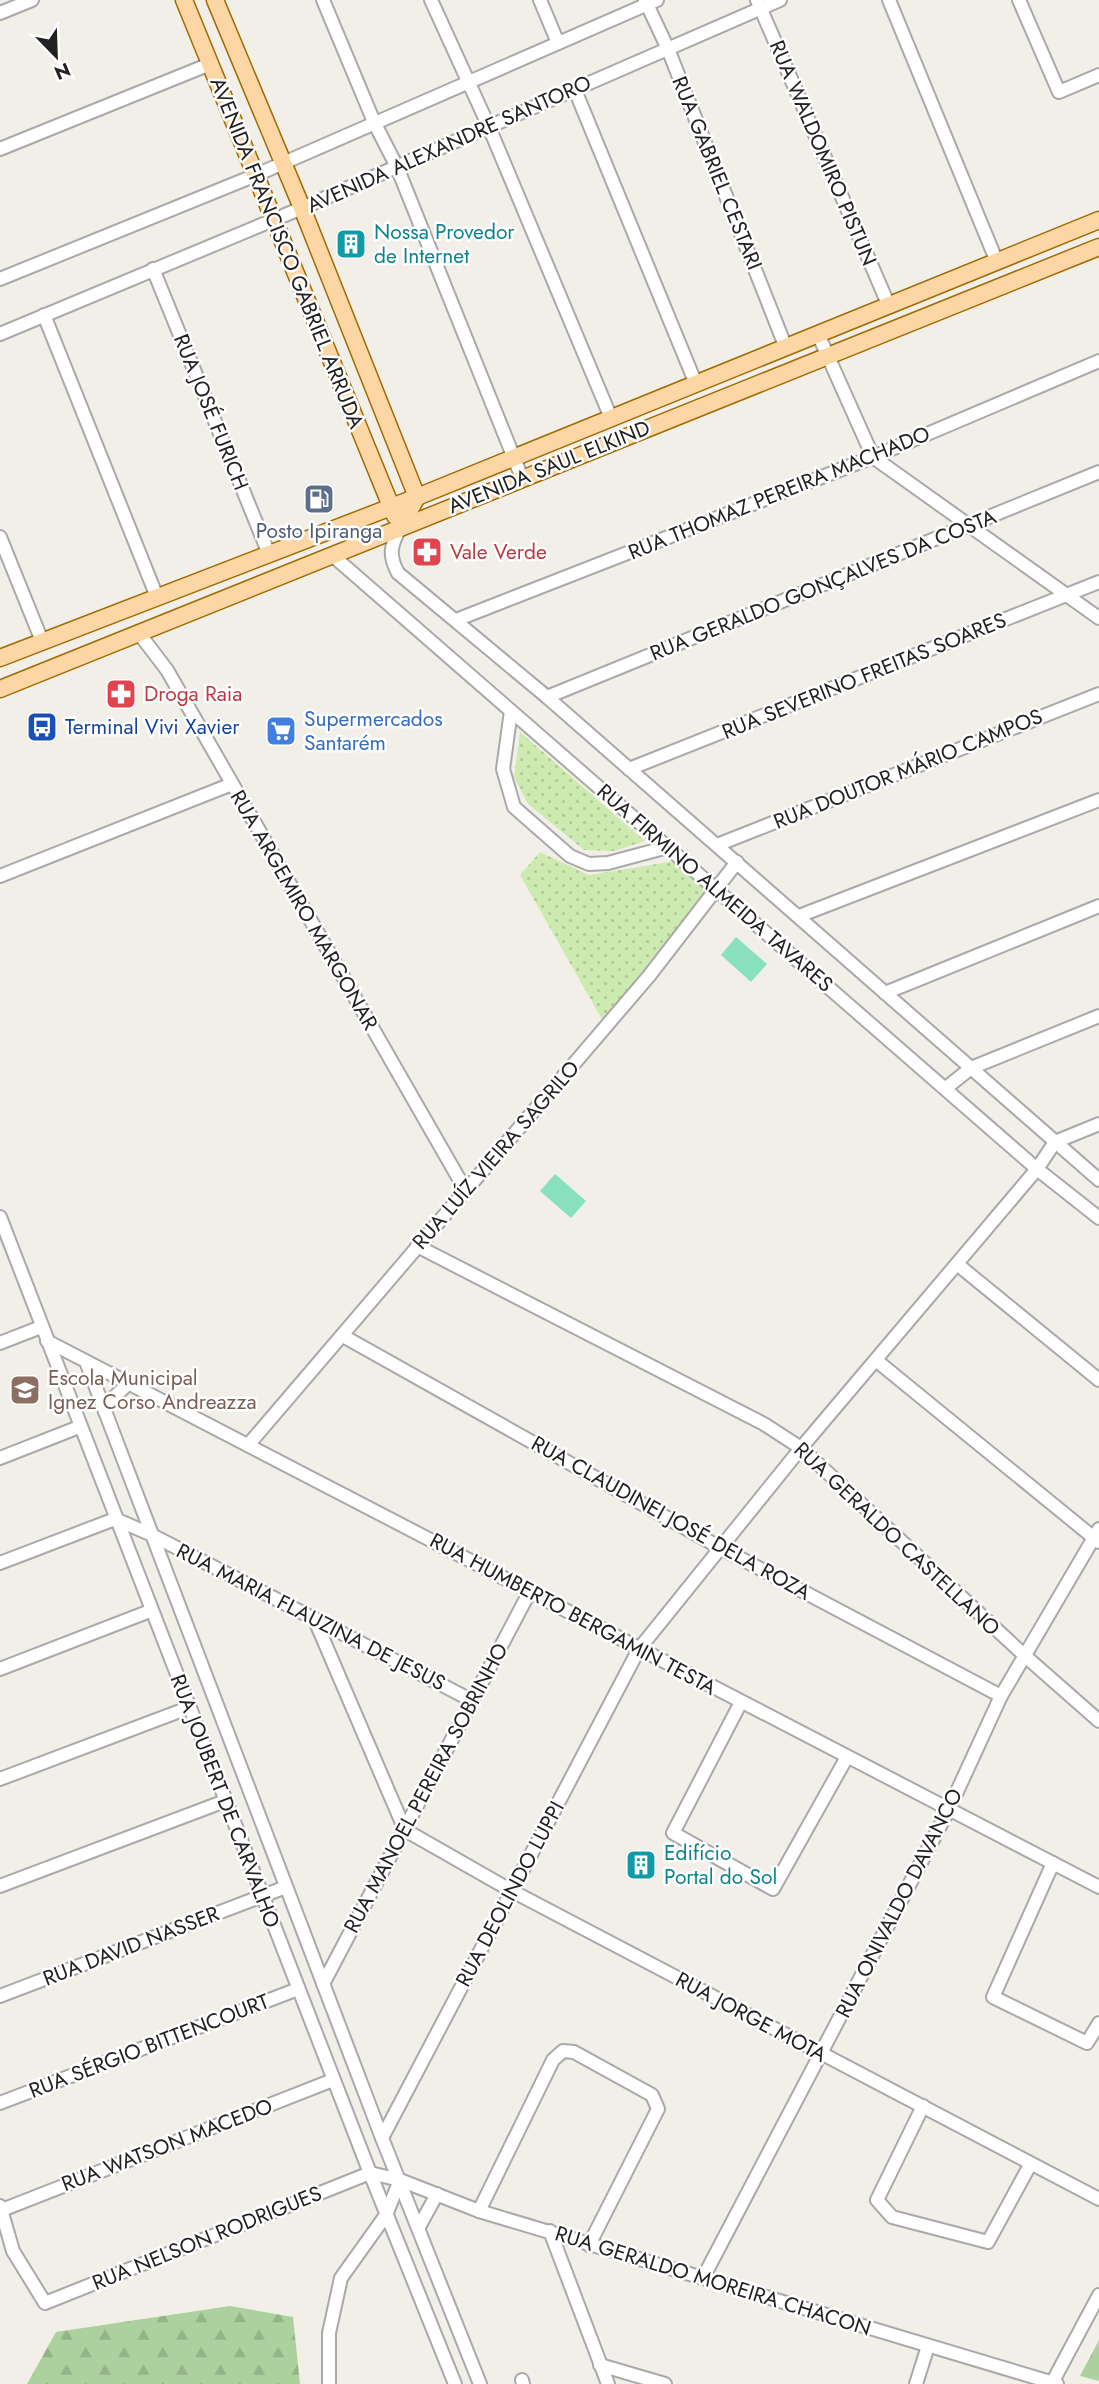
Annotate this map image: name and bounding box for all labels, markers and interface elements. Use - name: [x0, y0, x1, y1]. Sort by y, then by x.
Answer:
- north arrow: [21, 21, 91, 91]
- street label: RUA WALDOMIRO PISTUN: [762, 36, 884, 270]
- text: N: [50, 56, 75, 87]
- street label: AVENIDA ALEXANDRE SANTORO: [302, 68, 596, 220]
- street label: RUA GABRIEL CESTARI: [664, 72, 770, 274]
- street label: AVENIDA FRANCISCO GABRIEL ARRUDA: [203, 73, 371, 433]
- place label: Nossa Provedor de Internet: [374, 217, 515, 271]
- building icon: Nossa Provedor de Internet: [334, 227, 368, 261]
- street label: RUA JOSÉ FURICH: [166, 329, 256, 495]
- street label: AVENIDA SAUL ELKIND: [444, 413, 654, 521]
- street label: RUA THOMAZ PEREIRA MACHADO: [624, 419, 934, 567]
- fuel station icon: Posto Ipiranga: [302, 482, 336, 516]
- street label: RUA GERALDO GONÇALVES DA COSTA: [645, 502, 1001, 668]
- place label: Posto Ipiranga: [256, 516, 382, 546]
- pharmacy icon: Vale Verde: [410, 535, 444, 569]
- place label: Vale Verde: [450, 537, 547, 567]
- street label: RUA SEVERINO FREITAS SOARES: [717, 605, 1011, 747]
- pharmacy icon: Droga Raia: [104, 677, 138, 711]
- place label: Droga Raia: [144, 679, 242, 709]
- street label: RUA DOUTOR MÁRIO CAMPOS: [769, 701, 1047, 837]
- place label: Supermercados Santarém: [304, 704, 443, 758]
- bus stop icon: Terminal Vivi Xavier: [25, 710, 59, 744]
- place label: Terminal Vivi Xavier: [65, 712, 240, 742]
- supermarket icon: Supermercados Santarém: [264, 714, 298, 748]
- street label: RUA FIRMINO ALMEIDA TAVARES: [590, 777, 840, 999]
- street label: RUA ARGEMIRO MARGONAR: [223, 784, 385, 1036]
- street label: RUA LUÍZ VIEIRA SAGRILO: [405, 1054, 587, 1256]
- place label: Escola Municipal Ignez Corso Andreazza: [48, 1363, 257, 1417]
- school or university icon: Escola Municipal Ignez Corso Andreazza: [8, 1373, 42, 1407]
- street label: RUA CLAUDINEI JOSÉ DELA ROZA: [526, 1428, 816, 1608]
- street label: RUA GERALDO CASTELLANO: [787, 1435, 1007, 1643]
- street label: RUA HUMBERTO BERGAMIN TESTA: [424, 1526, 722, 1703]
- street label: RUA MARIA FLAUZINA DE JESUS: [171, 1536, 451, 1698]
- street label: RUA MANOEL PEREIRA SOBRINHO: [337, 1638, 515, 1938]
- street label: RUA JOUBERT DE CARVALHO: [163, 1670, 287, 1932]
- street label: RUA ONIVALDO DAVANCO: [828, 1783, 970, 2023]
- street label: RUA DEOLINDO LUPPI: [448, 1796, 572, 1992]
- place label: Edifício Portal do Sol: [664, 1838, 777, 1892]
- building icon: Edifício Portal do Sol: [624, 1848, 658, 1882]
- street label: RUA DAVID NASSER: [39, 1898, 224, 1993]
- street label: RUA JORGE MOTA: [670, 1965, 832, 2070]
- street label: RUA SÉRGIO BITTENCOURT: [25, 1986, 273, 2106]
- street label: RUA WATSON MACEDO: [57, 2091, 277, 2199]
- street label: RUA NELSON RODRIGUES: [88, 2178, 326, 2298]
- street label: RUA GERALDO MOREIRA CHACON: [551, 2219, 875, 2343]

